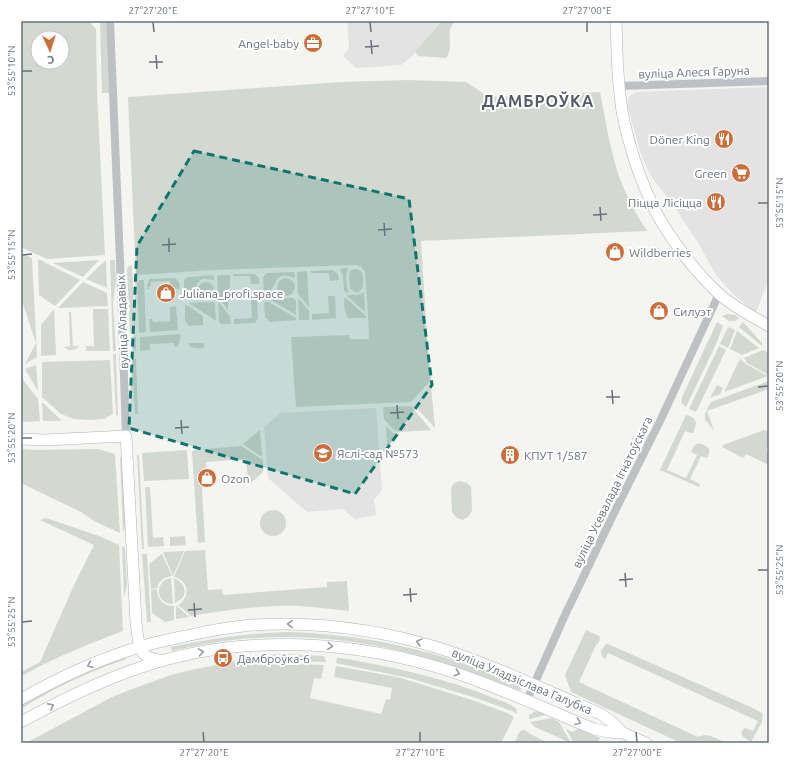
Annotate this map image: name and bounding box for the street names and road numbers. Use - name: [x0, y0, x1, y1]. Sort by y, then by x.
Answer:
- street label: вуліца Алеся Гаруна: [638, 64, 750, 80]
- street label: вуліца Аладавых: [114, 275, 130, 369]
- street label: вуліца Усевалада Ігнатоўскага: [570, 414, 654, 570]
- street label: вуліца Уладзіслава Галубка: [450, 646, 594, 716]

